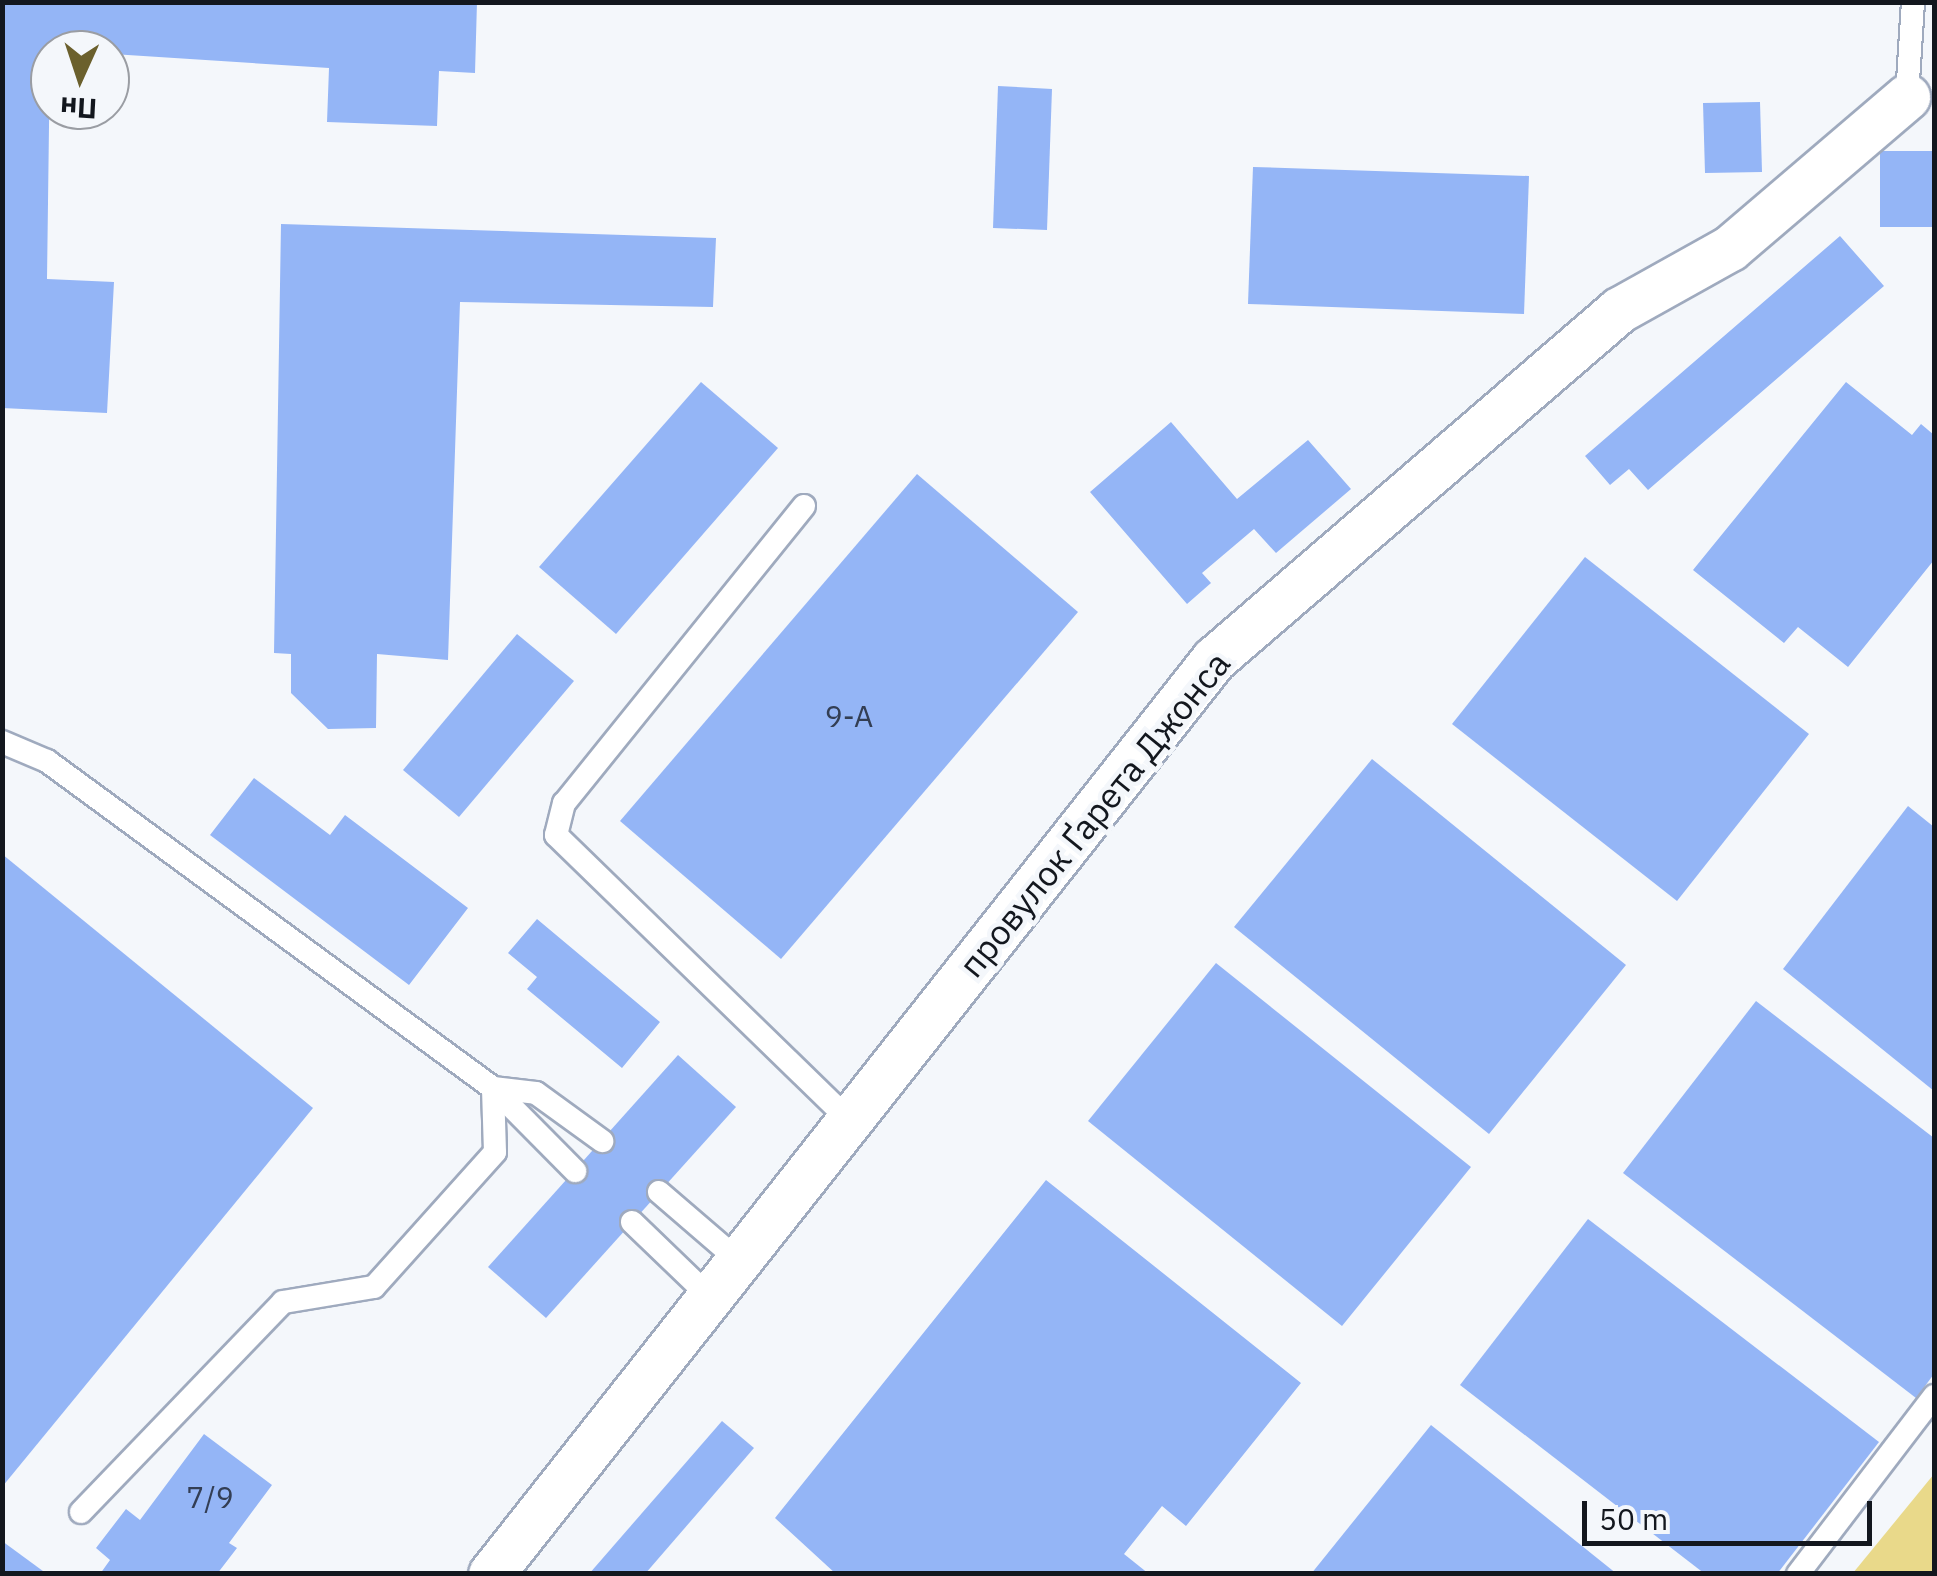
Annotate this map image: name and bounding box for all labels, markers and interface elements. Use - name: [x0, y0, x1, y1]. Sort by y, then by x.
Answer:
- north arrow: [30, 30, 130, 130]
- text: Пн: [59, 89, 98, 128]
- street label: провулок Ґарета Джонса: [950, 643, 1238, 985]
- house number: 9-А: [825, 698, 873, 734]
- house number: 7/9: [186, 1479, 234, 1515]
- scale bar: [1587, 1481, 1877, 1543]
- text: 50 m: [1599, 1499, 1668, 1538]

